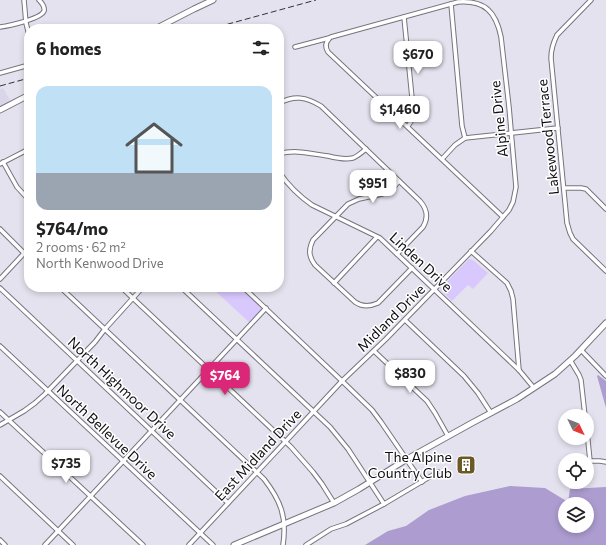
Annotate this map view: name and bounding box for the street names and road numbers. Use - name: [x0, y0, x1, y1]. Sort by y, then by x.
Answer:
- street label: Lakewood Terrace: [533, 78, 562, 196]
- street label: Alpine Drive: [486, 80, 511, 158]
- street label: Linden Drive: [386, 228, 456, 295]
- street label: Midland Drive: [353, 280, 428, 355]
- street label: North Highmoor Drive: [65, 333, 180, 442]
- street label: North Bellevue Drive: [54, 381, 161, 482]
- street label: East Midland Drive: [211, 405, 304, 504]

